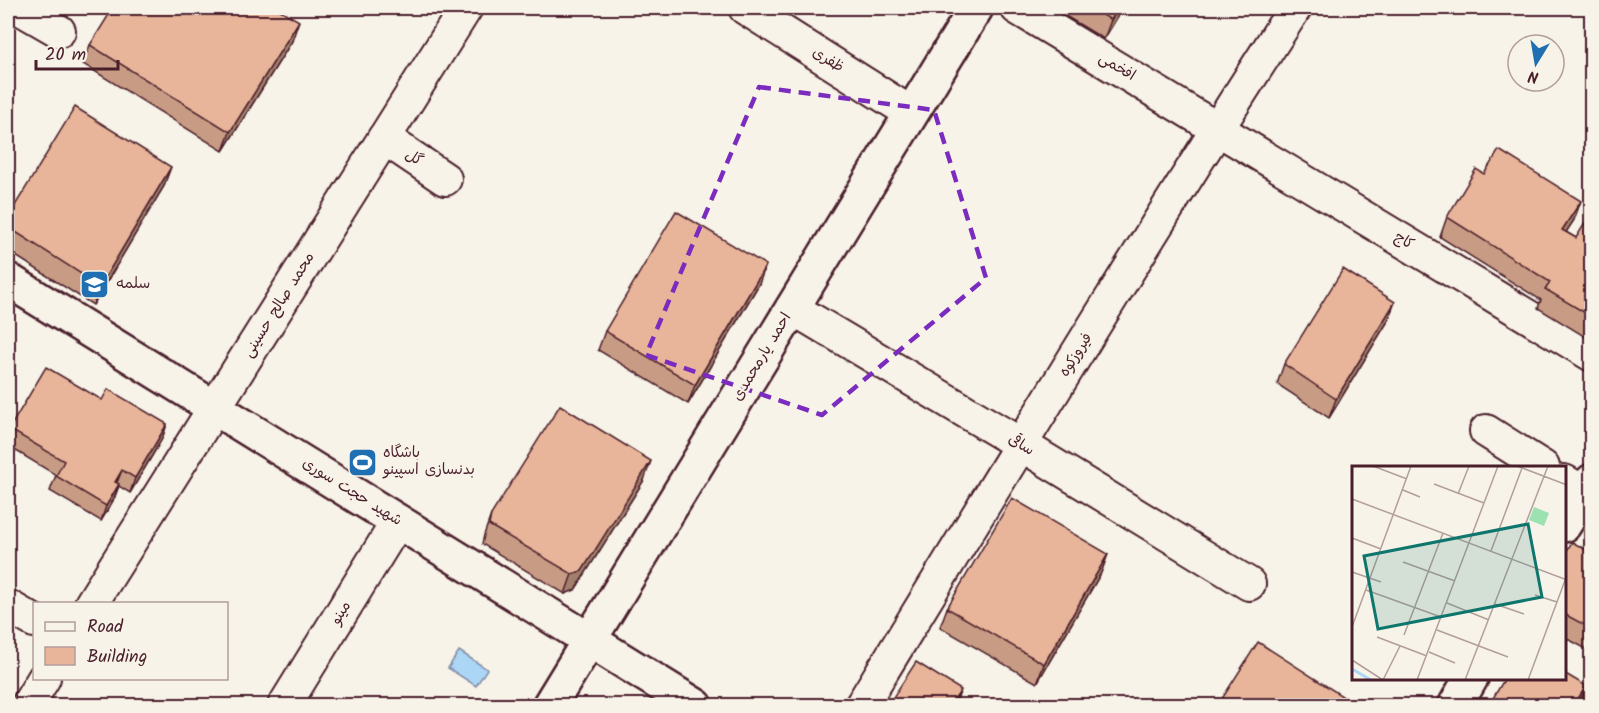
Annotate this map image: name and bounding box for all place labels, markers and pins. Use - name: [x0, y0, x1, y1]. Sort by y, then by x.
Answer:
- school or university icon: سلمه: [79, 268, 111, 300]
- place label: سلمه: [116, 272, 150, 296]
- place label: باشگاه بدنسازی اسپینو: [382, 441, 475, 482]
- sports icon: باشگاه بدنسازی اسپینو: [346, 446, 378, 478]

